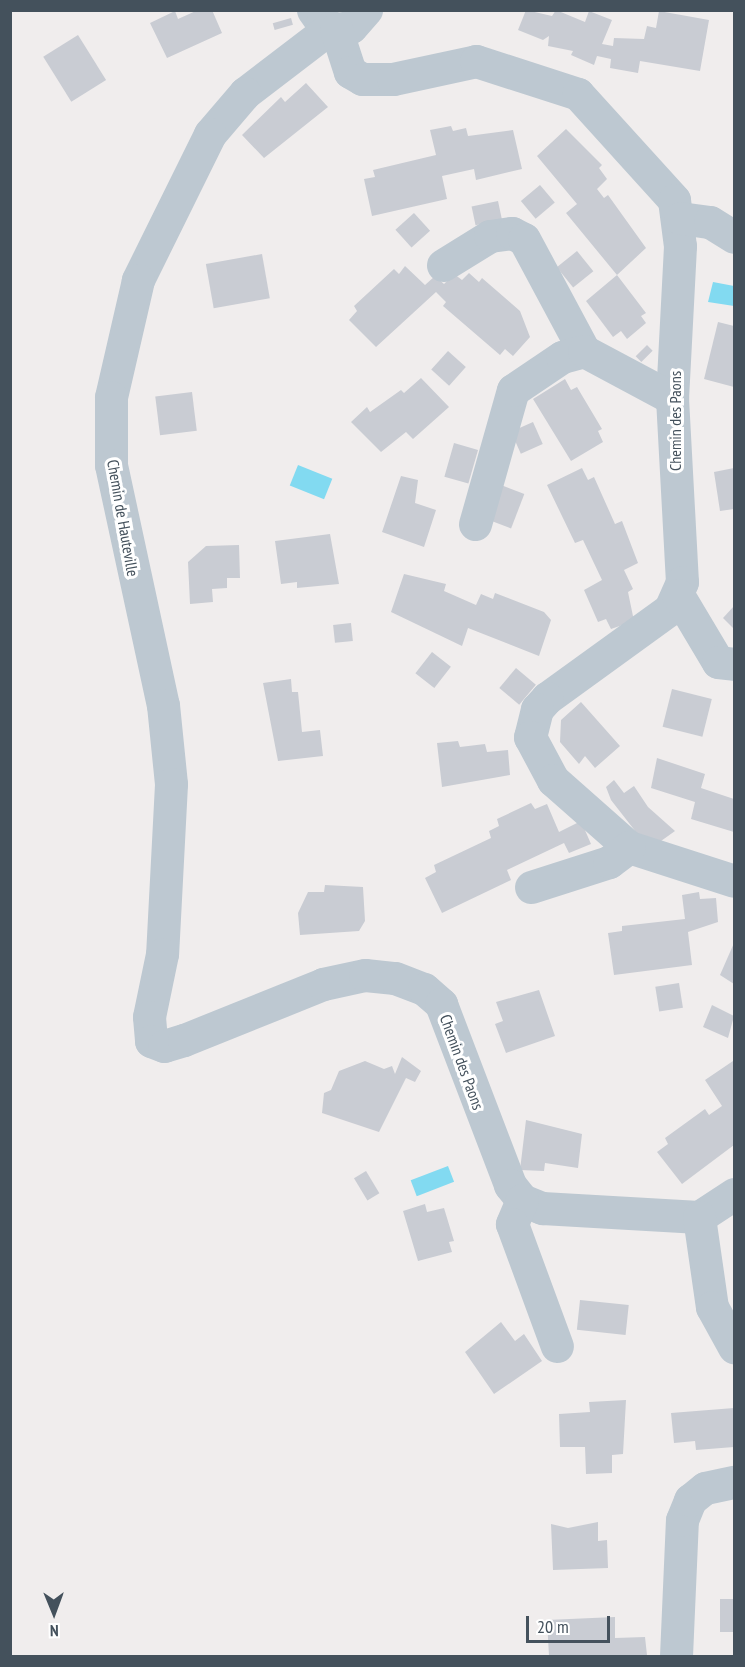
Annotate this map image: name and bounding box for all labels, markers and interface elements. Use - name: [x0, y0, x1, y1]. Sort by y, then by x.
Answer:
- street label: Chemin des Paons: [665, 371, 685, 471]
- street label: Chemin de Hauteville: [103, 458, 143, 578]
- street label: Chemin des Paons: [436, 1012, 488, 1112]
- north arrow: [24, 1583, 84, 1643]
- scale bar: [529, 1604, 613, 1642]
- text: 20 m: [537, 1615, 569, 1638]
- text: N: [50, 1621, 59, 1641]

